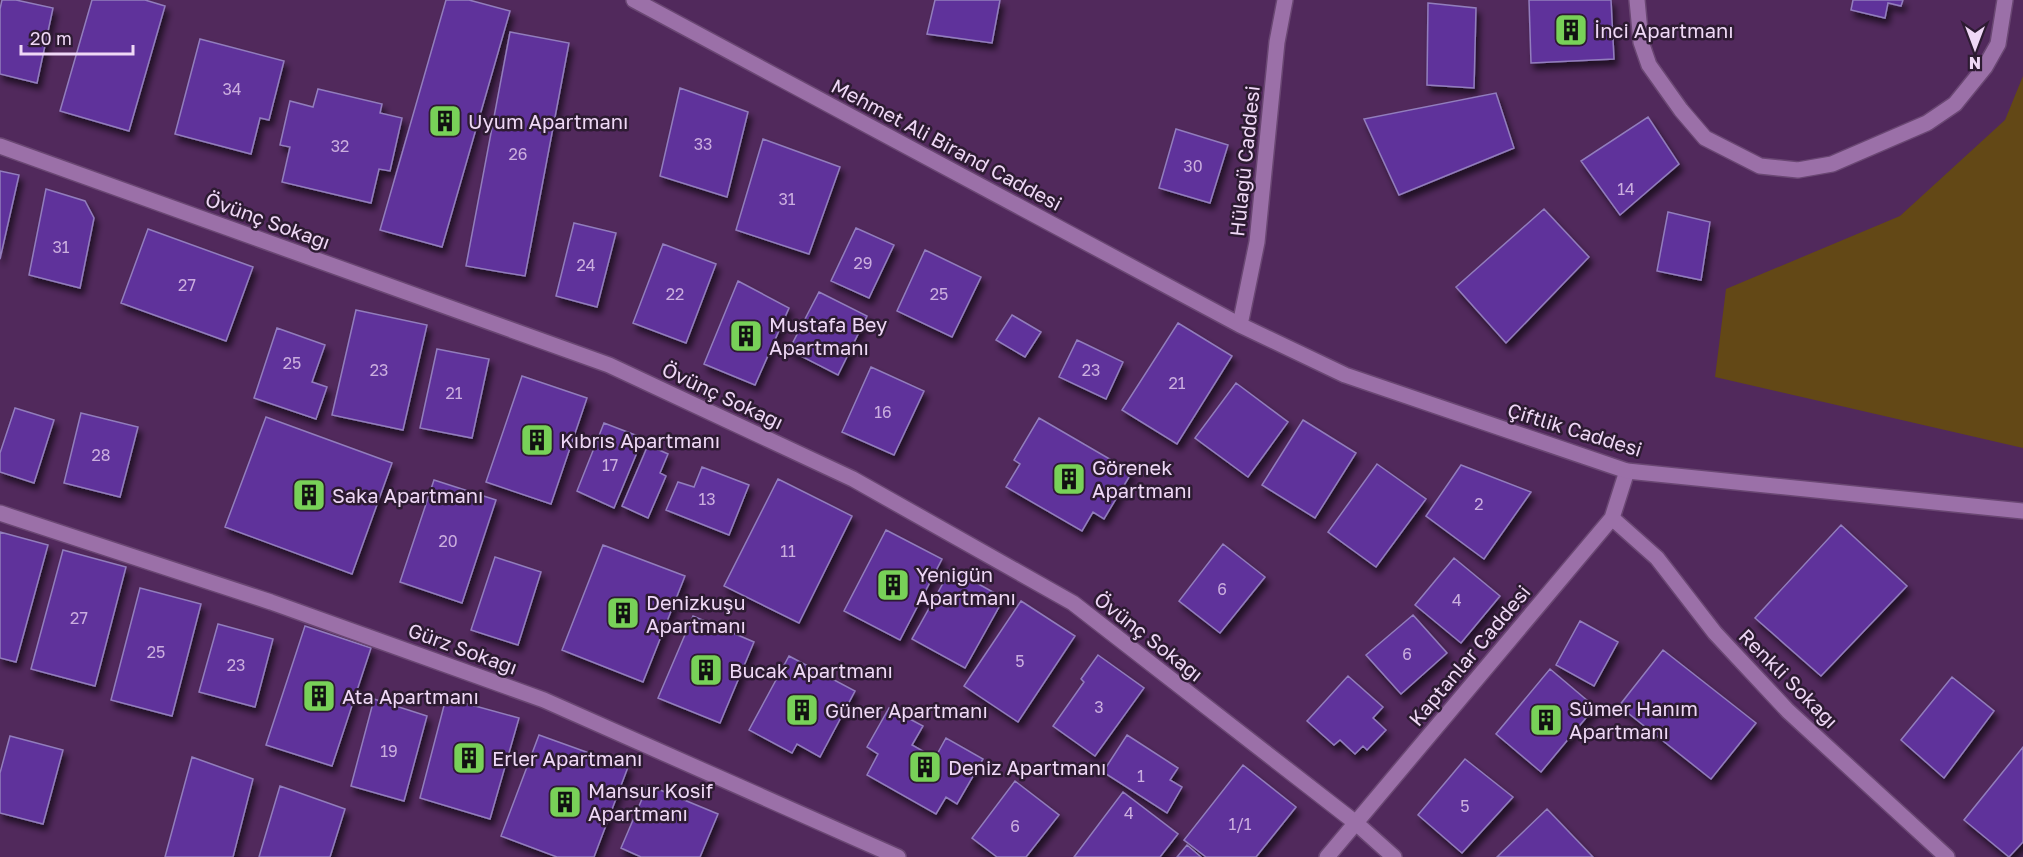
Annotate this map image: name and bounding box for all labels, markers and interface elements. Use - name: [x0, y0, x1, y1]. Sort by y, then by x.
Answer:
- building icon: İnci Apartmanı: [1553, 12, 1589, 48]
- scale bar: [21, 18, 134, 56]
- place label: İnci Apartmanı: [1594, 18, 1734, 42]
- north arrow: [1945, 18, 2005, 78]
- text: 20 m: [30, 27, 72, 49]
- text: N: [1969, 53, 1981, 73]
- street label: Mehmet Ali Birand Caddesi: [828, 73, 1066, 215]
- house number: 34: [222, 79, 242, 99]
- street label: Hülagü Caddesi: [1224, 84, 1264, 238]
- building icon: Uyum Apartmanı: [427, 103, 463, 139]
- place label: Uyum Apartmanı: [468, 109, 628, 133]
- house number: 33: [694, 134, 712, 154]
- house number: 32: [331, 136, 349, 156]
- house number: 26: [509, 144, 527, 164]
- house number: 30: [1183, 156, 1203, 176]
- house number: 14: [1617, 179, 1635, 199]
- street label: Övünç Sokağı: [202, 186, 334, 254]
- house number: 31: [778, 189, 796, 209]
- house number: 31: [52, 237, 70, 257]
- house number: 29: [854, 253, 872, 273]
- house number: 24: [576, 255, 596, 275]
- house number: 27: [178, 275, 196, 295]
- house number: 22: [666, 284, 684, 304]
- house number: 25: [930, 284, 948, 304]
- place label: Mustafa Bey Apartmanı: [769, 312, 887, 359]
- building icon: Mustafa Bey Apartmanı: [728, 318, 764, 354]
- house number: 25: [283, 353, 301, 373]
- street label: Övünç Sokağı: [658, 356, 788, 434]
- house number: 23: [370, 360, 388, 380]
- house number: 23: [1082, 360, 1100, 380]
- house number: 21: [1168, 373, 1186, 393]
- house number: 21: [445, 383, 463, 403]
- street label: Çiftlik Caddesi: [1505, 397, 1645, 461]
- house number: 16: [874, 402, 892, 422]
- building icon: Kıbrıs Apartmanı: [519, 422, 555, 458]
- place label: Kıbrıs Apartmanı: [560, 428, 720, 452]
- house number: 28: [91, 445, 111, 465]
- house number: 17: [602, 455, 618, 475]
- place label: Görenek Apartmanı: [1092, 455, 1192, 502]
- building icon: Görenek Apartmanı: [1051, 461, 1087, 497]
- building icon: Saka Apartmanı: [291, 477, 327, 513]
- place label: Saka Apartmanı: [332, 483, 483, 507]
- house number: 13: [698, 489, 716, 509]
- house number: 2: [1474, 494, 1484, 514]
- house number: 20: [438, 531, 458, 551]
- house number: 11: [780, 541, 796, 561]
- place label: Yenigün Apartmanı: [916, 562, 1016, 609]
- building icon: Yenigün Apartmanı: [875, 567, 911, 603]
- house number: 6: [1217, 579, 1227, 599]
- street label: Kaptanlar Caddesi: [1403, 580, 1535, 730]
- street label: Övünç Sokağı: [1090, 586, 1208, 686]
- place label: Denizkuşu Apartmanı: [646, 590, 746, 637]
- house number: 4: [1452, 590, 1462, 610]
- building icon: Denizkuşu Apartmanı: [605, 595, 641, 631]
- house number: 27: [70, 608, 88, 628]
- street label: Gürz Sokağı: [405, 617, 521, 679]
- street label: Renkli Sokağı: [1734, 623, 1844, 733]
- house number: 25: [147, 642, 165, 662]
- house number: 6: [1402, 644, 1412, 664]
- house number: 5: [1015, 651, 1025, 671]
- building icon: Bucak Apartmanı: [688, 652, 724, 688]
- house number: 23: [227, 655, 245, 675]
- place label: Bucak Apartmanı: [729, 658, 893, 682]
- building icon: Ata Apartmanı: [301, 678, 337, 714]
- place label: Ata Apartmanı: [342, 684, 479, 708]
- building icon: Güner Apartmanı: [784, 692, 820, 728]
- place label: Sümer Hanım Apartmanı: [1569, 696, 1698, 743]
- house number: 3: [1094, 697, 1104, 717]
- place label: Güner Apartmanı: [825, 698, 988, 722]
- building icon: Sümer Hanım Apartmanı: [1528, 702, 1564, 738]
- building icon: Erler Apartmanı: [451, 740, 487, 776]
- house number: 19: [380, 741, 398, 761]
- place label: Erler Apartmanı: [492, 746, 642, 770]
- building icon: Deniz Apartmanı: [907, 749, 943, 785]
- place label: Deniz Apartmanı: [948, 755, 1106, 779]
- house number: 1: [1137, 766, 1145, 786]
- place label: Mansur Kosif Apartmanı: [588, 778, 713, 825]
- building icon: Mansur Kosif Apartmanı: [547, 784, 583, 820]
- house number: 5: [1460, 796, 1470, 816]
- house number: 4: [1124, 803, 1134, 823]
- house number: 1/1: [1228, 814, 1252, 834]
- house number: 6: [1010, 816, 1020, 836]

